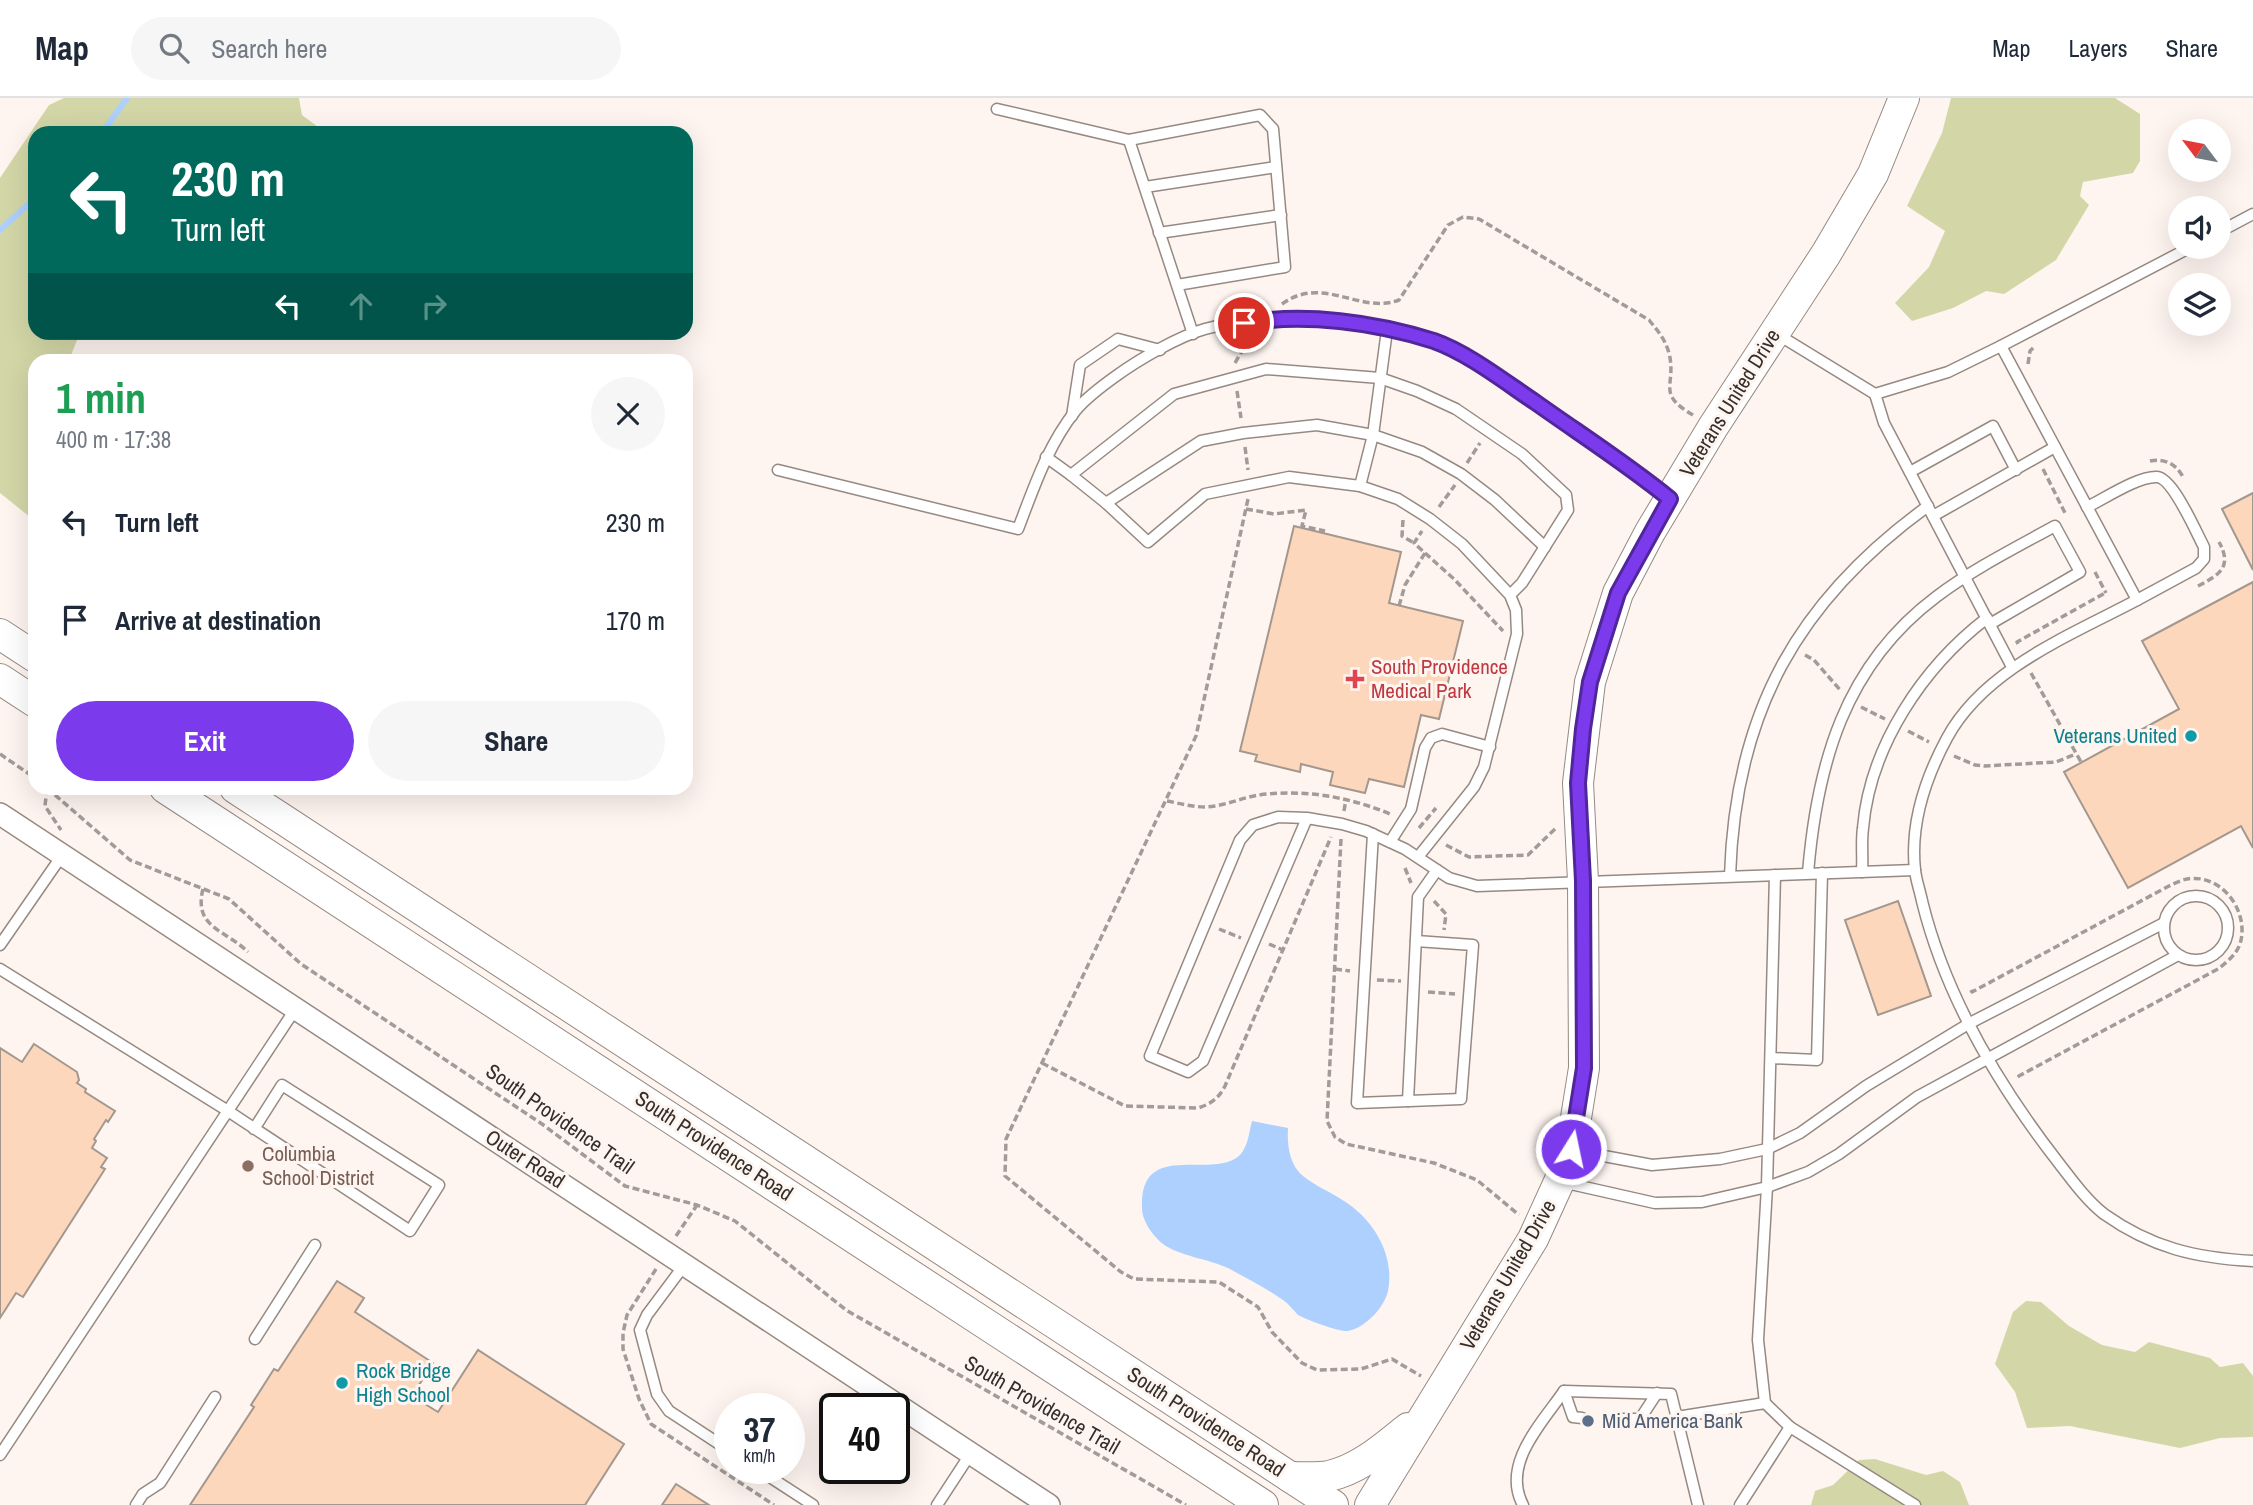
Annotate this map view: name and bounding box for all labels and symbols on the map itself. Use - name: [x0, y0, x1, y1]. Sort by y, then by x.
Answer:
- north arrow: [2168, 119, 2231, 182]
- pin: [1214, 293, 1274, 353]
- street label: Veterans United Drive: [1672, 323, 1787, 482]
- place label: South Providence Medical Park: [1371, 652, 1508, 705]
- marker: South Providence Medical Park: [1345, 669, 1365, 689]
- place label: Veterans United: [2053, 721, 2177, 750]
- marker: Veterans United: [2183, 728, 2199, 744]
- street label: South Providence Trail: [480, 1056, 640, 1181]
- street label: South Providence Road: [630, 1084, 799, 1208]
- position arrow: [1534, 1112, 1608, 1186]
- street label: Outer Road: [480, 1122, 571, 1195]
- place label: Columbia School District: [262, 1139, 374, 1192]
- marker: Columbia School District: [240, 1158, 256, 1174]
- street label: Veterans United Drive: [1453, 1194, 1562, 1355]
- street label: South Providence Trail: [959, 1348, 1125, 1461]
- place label: Rock Bridge High School: [356, 1356, 451, 1409]
- street label: South Providence Road: [1122, 1360, 1291, 1484]
- marker: Rock Bridge High School: [334, 1375, 350, 1391]
- speed limit sign: 40: [819, 1393, 910, 1484]
- place label: Mid America Bank: [1602, 1406, 1743, 1435]
- marker: Mid America Bank: [1580, 1413, 1596, 1429]

